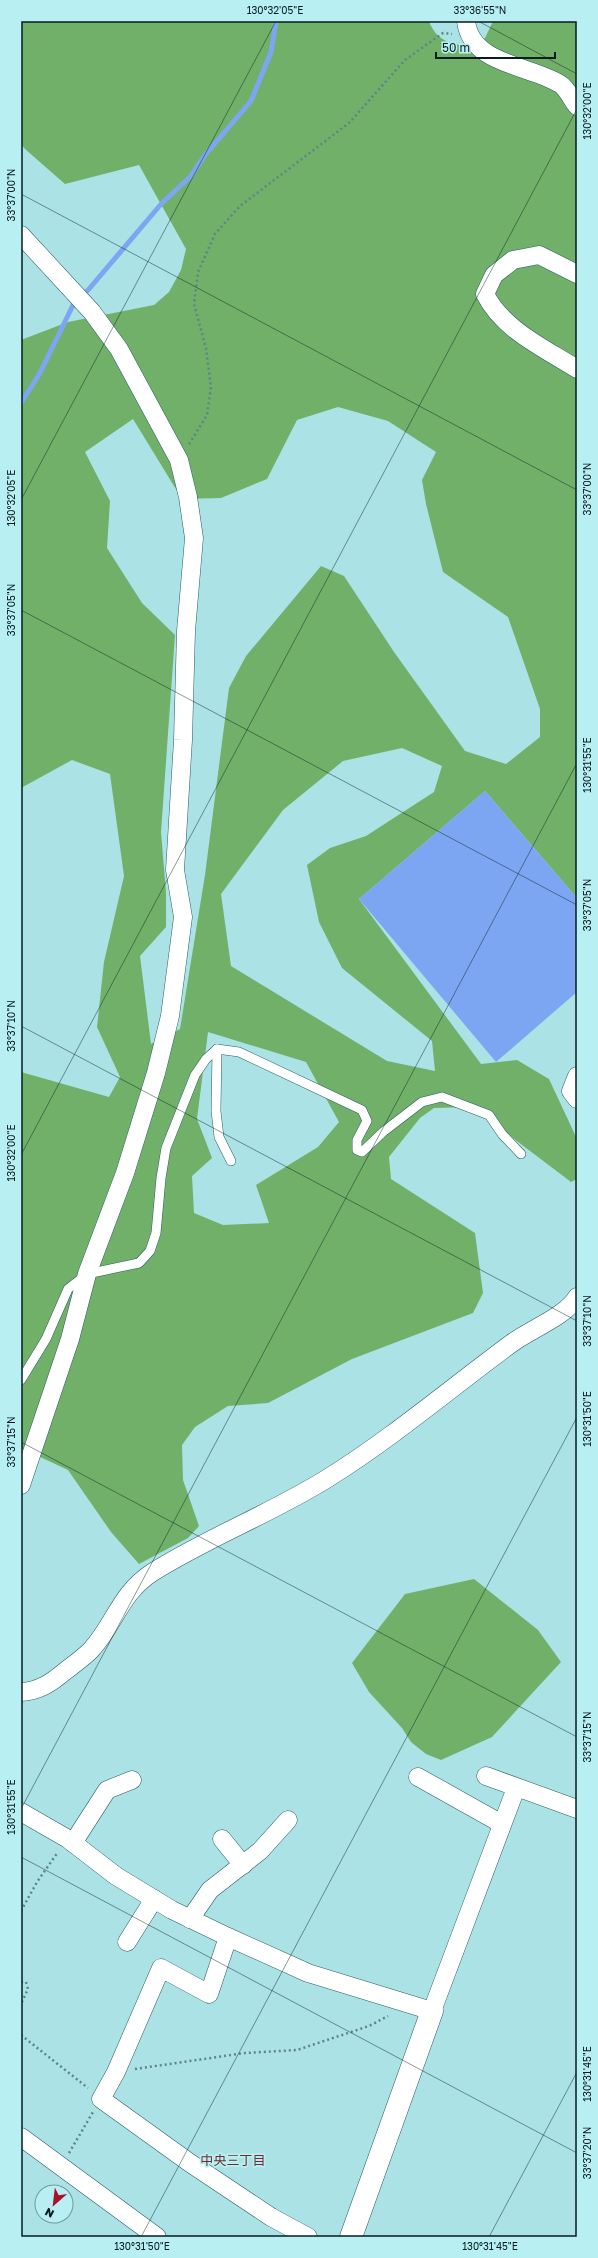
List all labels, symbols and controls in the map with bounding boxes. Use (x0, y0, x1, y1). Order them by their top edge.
text: 130°32'05"E (247, 4, 303, 16)
text: 33°36'55"N (454, 4, 506, 16)
scale bar (436, 34, 555, 60)
text: 50 m (442, 40, 470, 55)
text: 130°32'00"E (581, 82, 593, 140)
text: 33°37'00"N (5, 169, 17, 221)
text: 33°37'00"N (581, 463, 593, 515)
text: 130°32'05"E (5, 470, 17, 526)
text: 33°37'05"N (5, 584, 17, 636)
text: 130°31'55"E (581, 737, 593, 793)
text: 33°37'05"N (581, 879, 593, 931)
text: 33°37'10"N (5, 1000, 17, 1052)
text: 130°32'00"E (5, 1124, 17, 1182)
text: 33°37'10"N (581, 1295, 593, 1347)
text: 130°31'50"E (581, 1391, 593, 1447)
text: 33°37'15"N (5, 1416, 17, 1468)
text: 33°37'15"N (581, 1711, 593, 1763)
text: 130°31'55"E (5, 1779, 17, 1835)
text: 130°31'45"E (581, 2046, 593, 2102)
text: 33°37'20"N (581, 2127, 593, 2179)
district label: 中央三丁目 (200, 2152, 266, 2168)
north arrow (34, 2184, 74, 2224)
text: N (42, 2206, 56, 2221)
text: 130°31'50"E (114, 2240, 170, 2252)
text: 130°31'45"E (462, 2240, 518, 2252)

